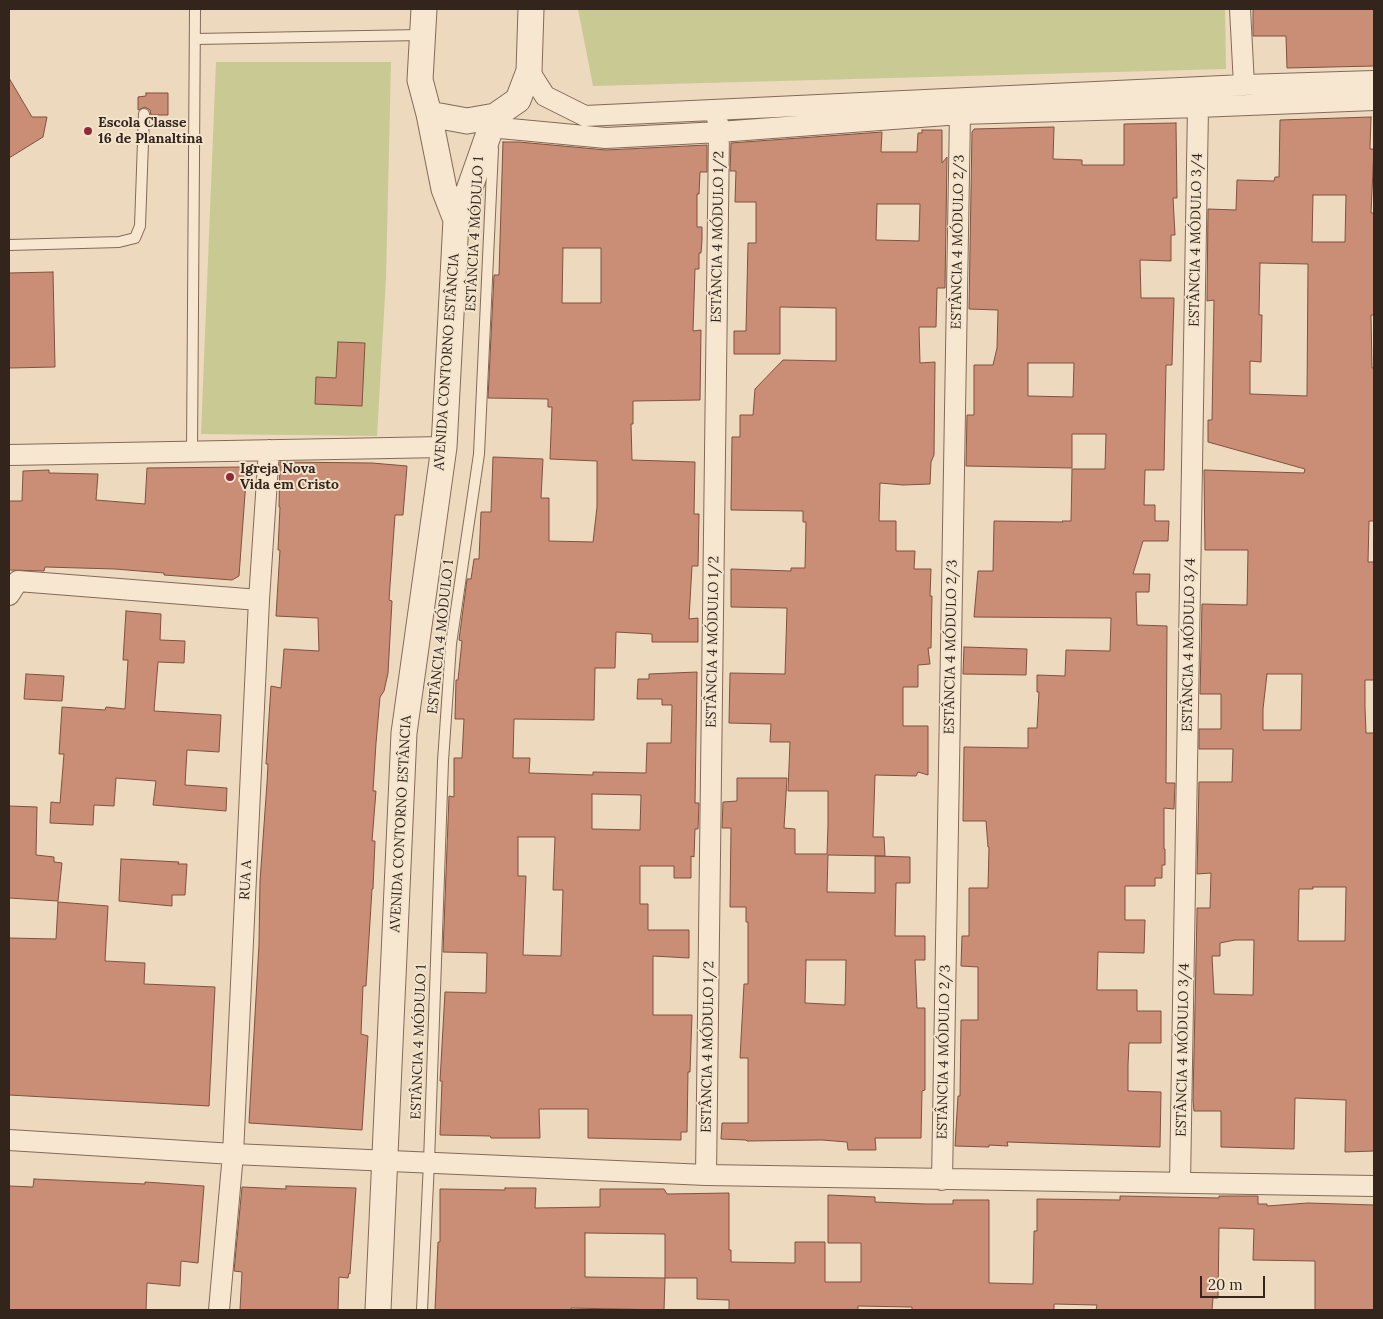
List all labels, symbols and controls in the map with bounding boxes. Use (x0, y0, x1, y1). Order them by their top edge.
place label: Escola Classe 16 de Planaltina (98, 115, 203, 148)
marker: Escola Classe 16 de Planaltina (82, 125, 94, 137)
street label: ESTÂNCIA 4 MÓDULO 1/2 (708, 151, 728, 323)
street label: ESTÂNCIA 4 MÓDULO 3/4 (1186, 153, 1206, 327)
street label: ESTÂNCIA 4 MÓDULO 2/3 (948, 154, 968, 330)
street label: ESTÂNCIA 4 MÓDULO 1 (463, 156, 487, 312)
street label: AVENIDA CONTORNO ESTÂNCIA (431, 253, 463, 471)
place label: Igreja Nova Vida em Cristo (240, 461, 339, 494)
marker: Igreja Nova Vida em Cristo (224, 471, 236, 483)
street label: ESTÂNCIA 4 MÓDULO 1/2 (703, 556, 723, 728)
street label: ESTÂNCIA 4 MÓDULO 3/4 (1179, 558, 1199, 732)
street label: ESTÂNCIA 4 MÓDULO 1 (425, 559, 457, 715)
street label: ESTÂNCIA 4 MÓDULO 2/3 (941, 559, 961, 735)
street label: AVENIDA CONTORNO ESTÂNCIA (387, 715, 415, 933)
street label: RUA A (237, 860, 255, 900)
street label: ESTÂNCIA 4 MÓDULO 1/2 (698, 961, 718, 1133)
street label: ESTÂNCIA 4 MÓDULO 3/4 (1173, 963, 1193, 1137)
street label: ESTÂNCIA 4 MÓDULO 1 (408, 964, 430, 1120)
street label: ESTÂNCIA 4 MÓDULO 2/3 (934, 964, 954, 1140)
scale bar (1203, 1266, 1268, 1298)
text: 20 m (1208, 1275, 1243, 1294)

